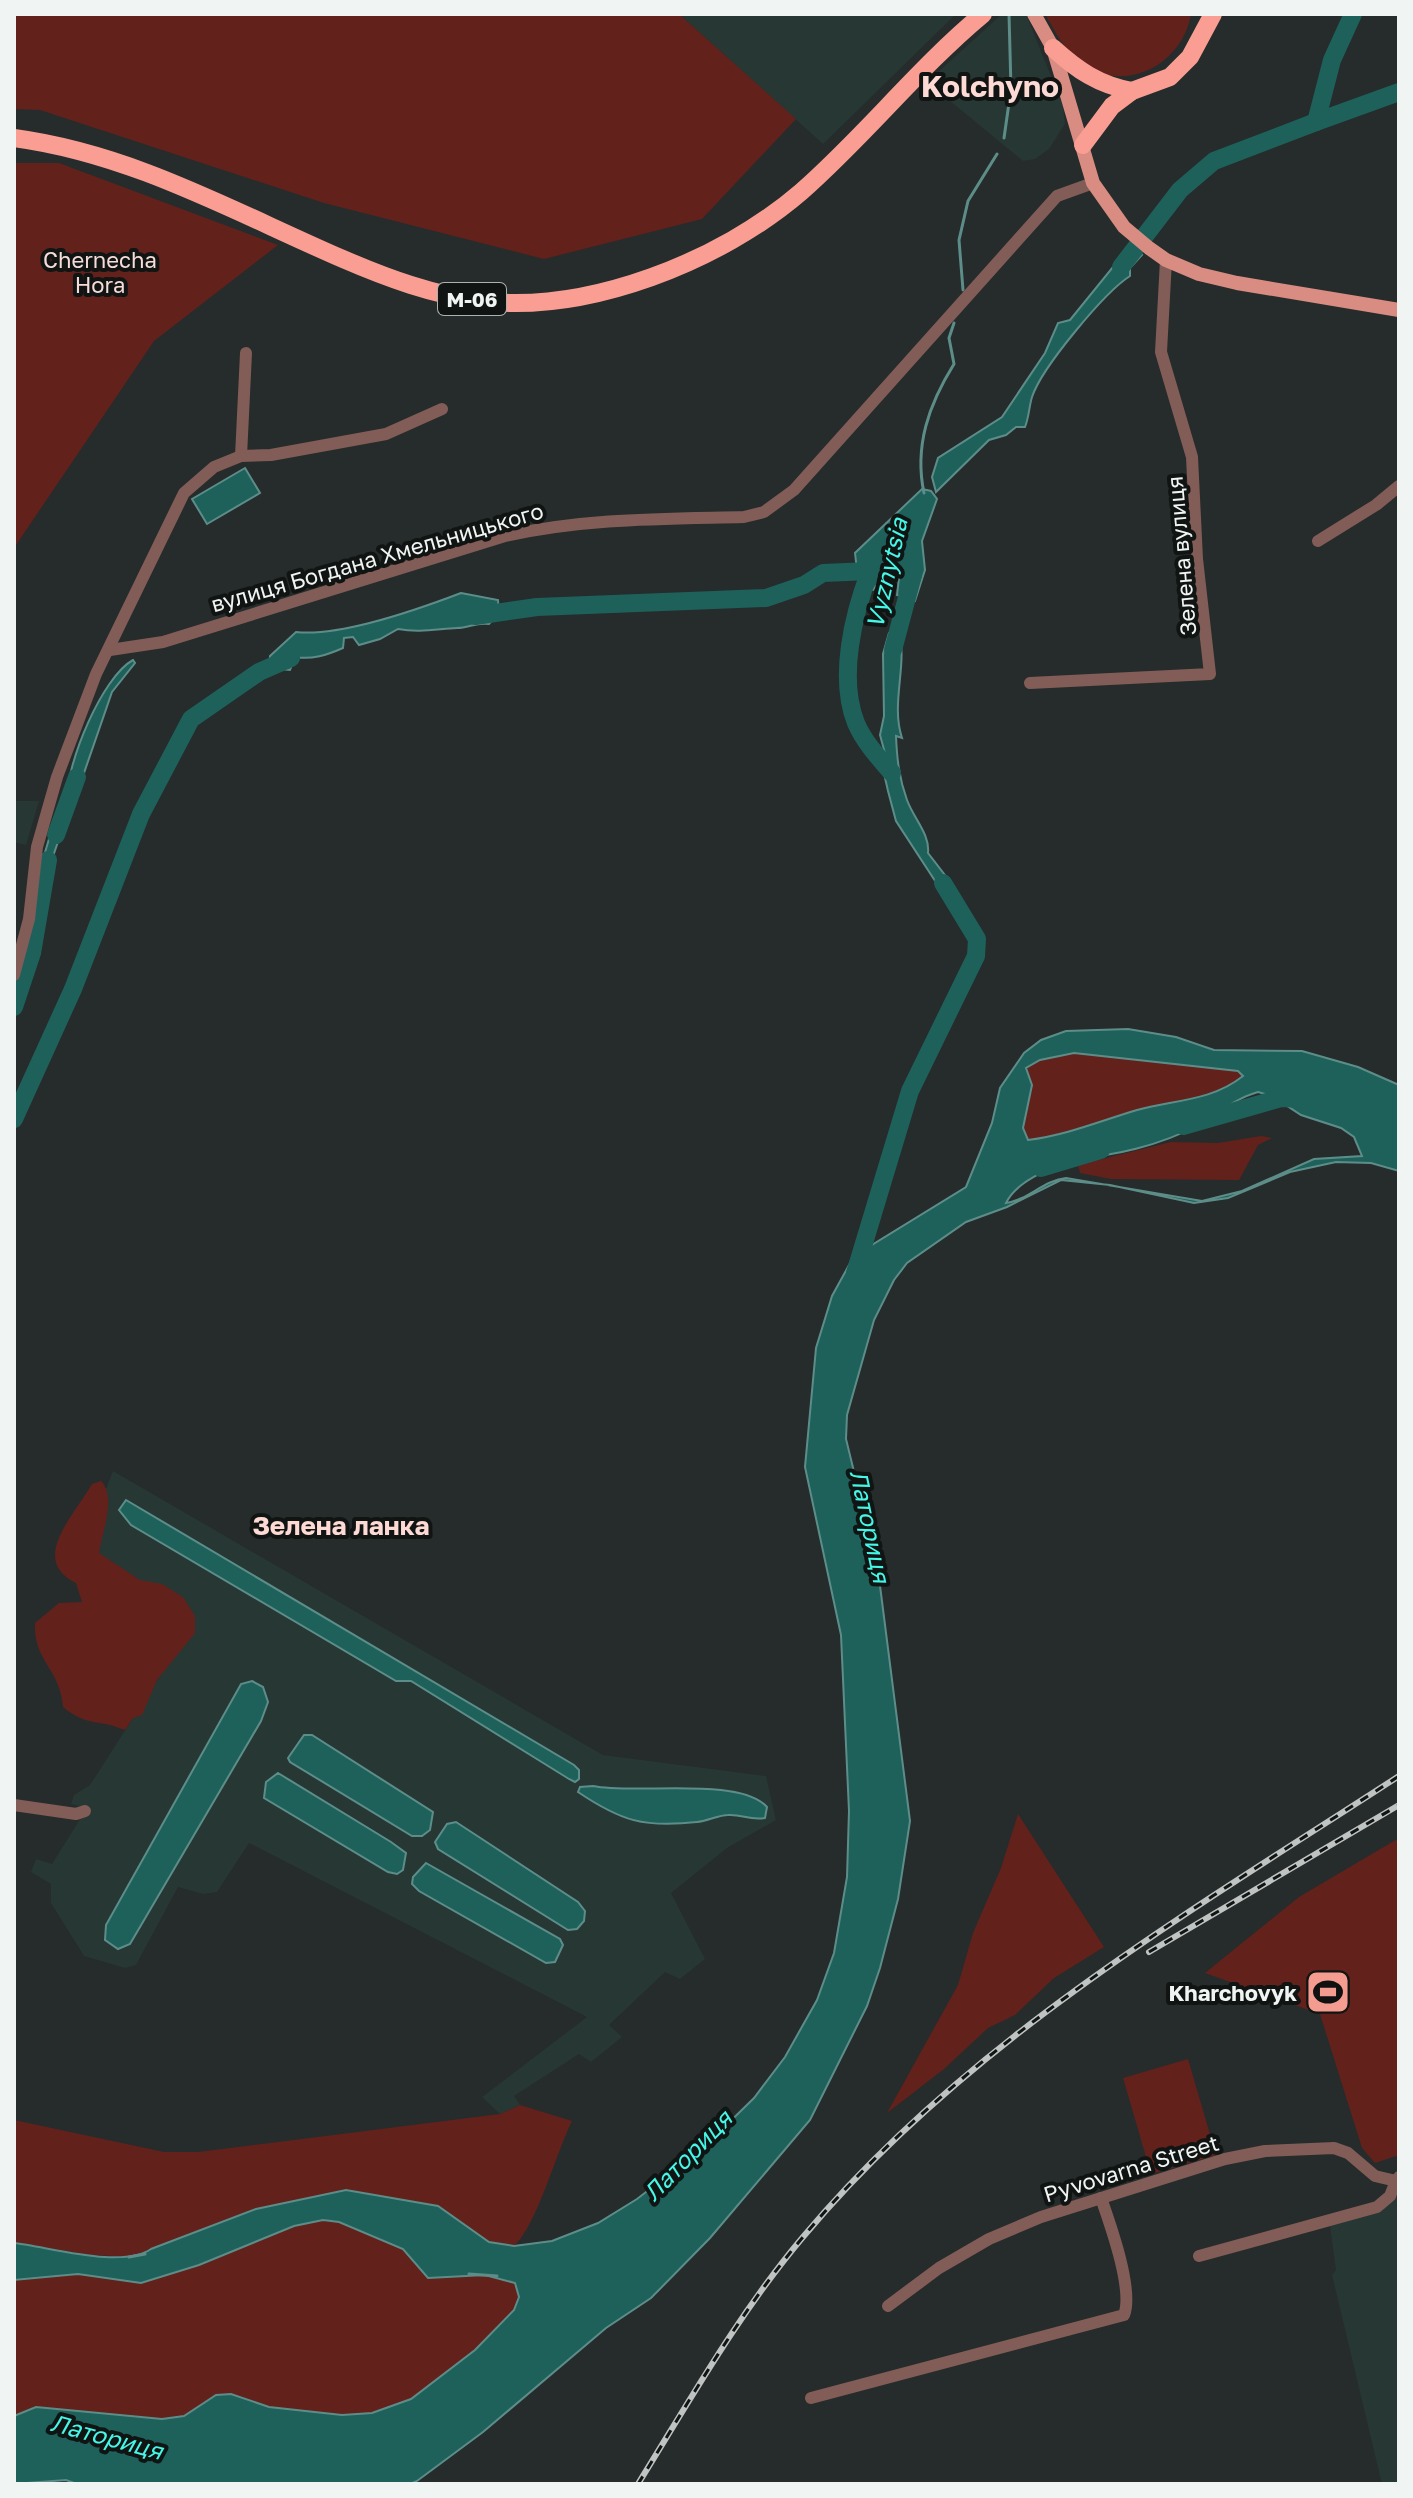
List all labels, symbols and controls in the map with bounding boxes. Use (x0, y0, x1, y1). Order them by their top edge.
district label: Kolchyno (921, 68, 1059, 104)
park label: Chernecha Hora (43, 246, 157, 298)
road number: М-06 (438, 283, 506, 315)
street label: Зелена вулиця (1161, 475, 1201, 637)
street label: вулиця Богдана Хмельницького (208, 497, 546, 617)
water label: Vyznytsia (859, 514, 914, 631)
water label: Латориця (845, 1467, 897, 1586)
district label: Зелена ланка (252, 1510, 430, 1541)
sports icon: Kharchovyk (1304, 1968, 1352, 2016)
place label: Kharchovyk (1168, 1979, 1297, 2006)
water label: Латориця (637, 2103, 738, 2206)
street label: Pyvovarna Street (1040, 2129, 1222, 2207)
water label: Латориця (48, 2407, 167, 2465)

